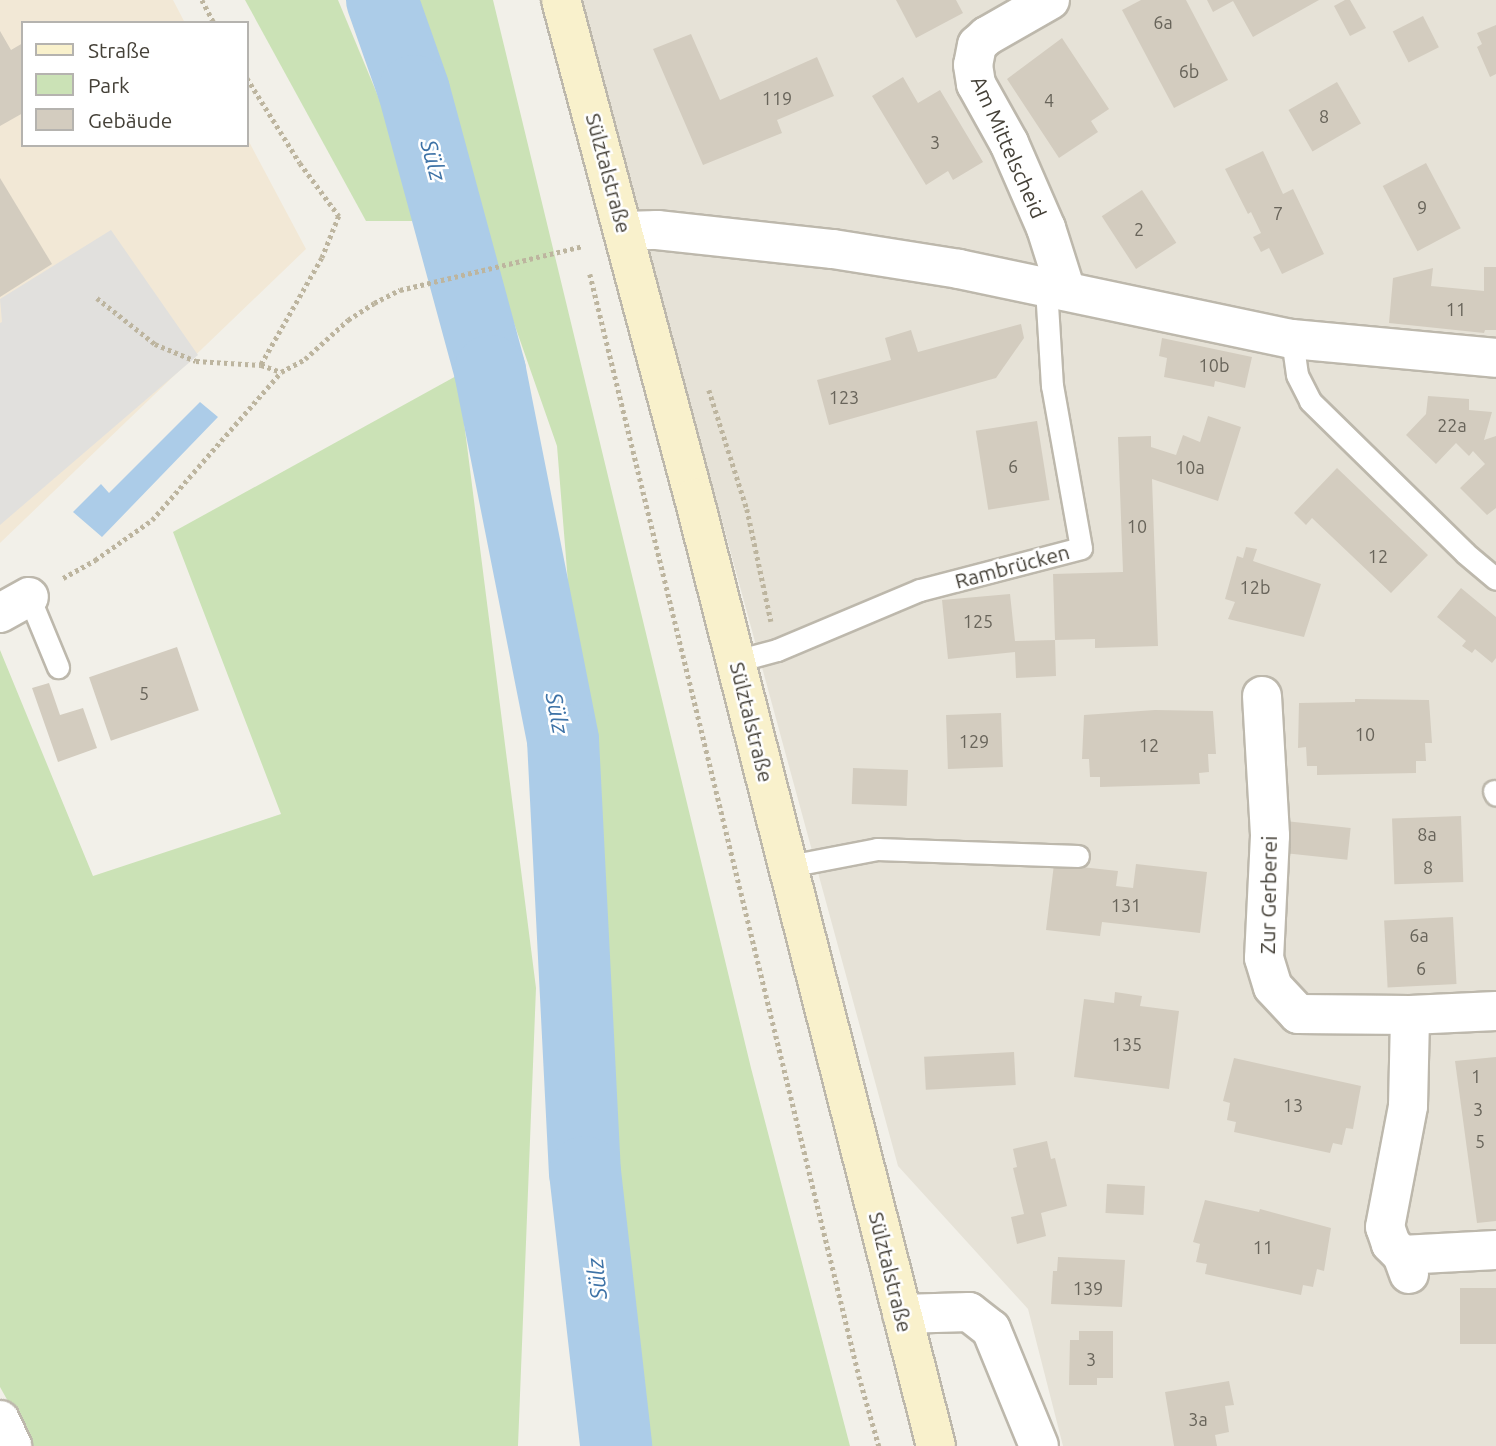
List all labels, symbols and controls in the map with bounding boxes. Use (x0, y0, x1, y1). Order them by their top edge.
house number: 6a (1153, 11, 1173, 33)
legend (21, 21, 248, 147)
text: Straße (88, 38, 150, 62)
house number: 6b (1179, 60, 1199, 82)
street label: Am Mittelscheid (966, 72, 1052, 222)
text: Park (88, 73, 130, 97)
house number: 119 (762, 87, 792, 109)
house number: 4 (1044, 89, 1054, 111)
house number: 8 (1319, 105, 1329, 127)
text: Gebäude (88, 108, 172, 132)
street label: Sülztalstraße (581, 110, 637, 236)
house number: 3 (930, 131, 940, 153)
water label: Sülz (414, 137, 452, 183)
house number: 9 (1417, 196, 1427, 218)
house number: 7 (1273, 202, 1283, 224)
house number: 2 (1134, 218, 1144, 240)
house number: 11 (1446, 298, 1466, 320)
house number: 10b (1199, 354, 1229, 376)
house number: 123 (829, 386, 859, 408)
house number: 22a (1437, 414, 1467, 436)
house number: 6 (1008, 455, 1018, 477)
house number: 10a (1175, 456, 1205, 478)
house number: 10 (1127, 515, 1147, 537)
street label: Rambrücken (952, 539, 1072, 593)
house number: 12 (1368, 545, 1388, 567)
house number: 12b (1240, 576, 1270, 598)
house number: 125 (963, 610, 993, 632)
street label: Sülztalstraße (725, 659, 779, 785)
house number: 5 (139, 682, 149, 704)
water label: Sülz (540, 690, 574, 736)
house number: 10 (1355, 723, 1375, 745)
house number: 129 (959, 730, 989, 752)
house number: 12 (1139, 734, 1159, 756)
house number: 8a (1417, 823, 1437, 845)
street label: Zur Gerberei (1254, 836, 1282, 954)
house number: 8 (1423, 856, 1433, 878)
house number: 131 (1111, 894, 1141, 916)
house number: 6a (1409, 924, 1429, 946)
house number: 6 (1416, 957, 1426, 979)
house number: 135 (1112, 1033, 1142, 1055)
house number: 1 (1471, 1065, 1481, 1087)
house number: 13 (1283, 1094, 1303, 1116)
house number: 3 (1473, 1098, 1483, 1120)
house number: 5 (1475, 1130, 1485, 1152)
street label: Sülztalstraße (864, 1209, 918, 1335)
house number: 11 (1253, 1236, 1273, 1258)
water label: Sülz (581, 1257, 613, 1301)
house number: 139 (1073, 1277, 1103, 1299)
house number: 3 (1086, 1348, 1096, 1370)
house number: 3a (1188, 1408, 1208, 1430)

